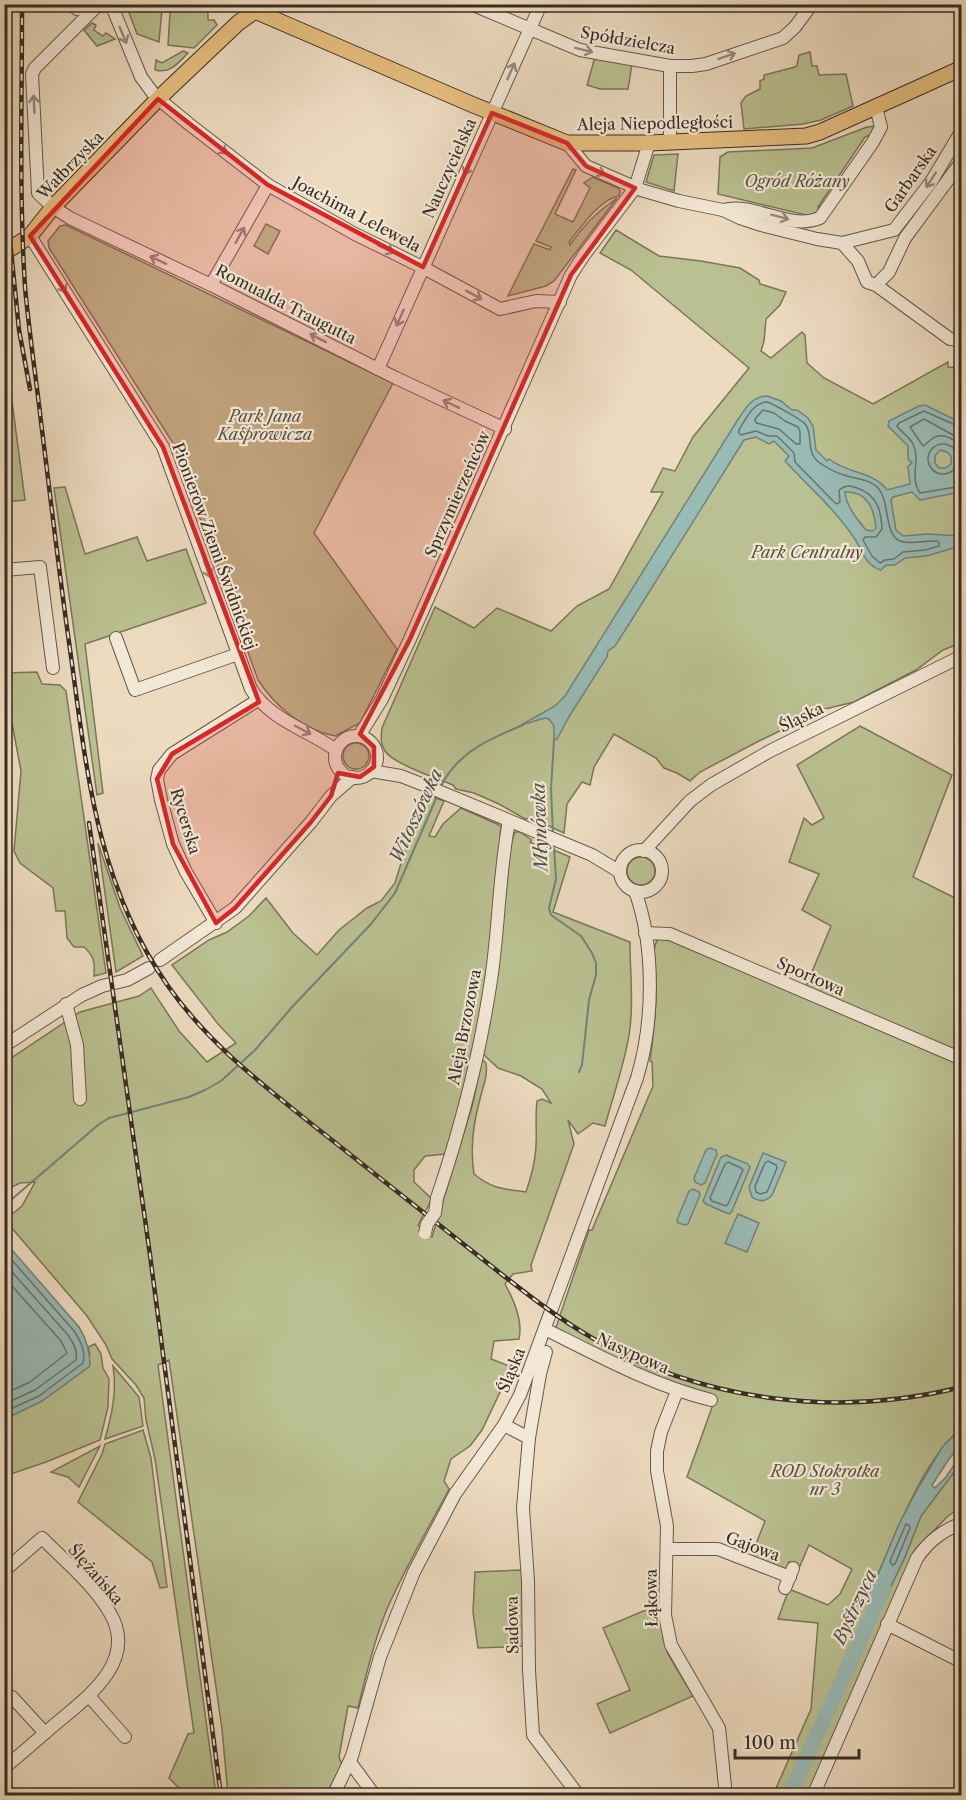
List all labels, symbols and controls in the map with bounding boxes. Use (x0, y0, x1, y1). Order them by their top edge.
street label: Spółdzielcza (579, 22, 677, 58)
one-way arrow (118, 26, 129, 44)
one-way arrow (574, 44, 593, 56)
one-way arrow (717, 50, 736, 61)
one-way arrow (505, 63, 517, 81)
one-way arrow (28, 95, 39, 115)
street label: Aleja Niepodległości (576, 112, 733, 134)
street label: Nauczycielska (418, 114, 480, 221)
street label: Wałbrzyska (32, 126, 108, 204)
street label: Garbarska (880, 141, 941, 216)
one-way arrow (211, 142, 227, 154)
one-way arrow (462, 157, 473, 175)
one-way arrow (587, 166, 605, 177)
street label: Joachima Lelewela (287, 170, 425, 256)
park label: Ogród Różany (745, 171, 849, 191)
one-way arrow (925, 172, 937, 188)
one-way arrow (770, 212, 789, 223)
one-way arrow (234, 227, 246, 244)
one-way arrow (377, 243, 395, 255)
one-way arrow (150, 253, 168, 265)
street label: Romualda Traugutta (212, 260, 360, 348)
one-way arrow (56, 276, 68, 293)
one-way arrow (464, 290, 482, 301)
one-way arrow (394, 308, 405, 326)
one-way arrow (309, 332, 327, 344)
one-way arrow (443, 398, 461, 410)
park label: Park Jana Kasprowicza (216, 406, 313, 444)
street label: Sprzymierzeńców (420, 427, 494, 561)
street label: Pionierów Ziemi Świdnickiej (168, 440, 262, 652)
park label: Park Centralny (749, 542, 863, 562)
one-way arrow (202, 560, 213, 578)
street label: Śląska (775, 697, 827, 736)
one-way arrow (294, 724, 311, 736)
water label: Witoszówka (385, 765, 448, 867)
water label: Młynówka (527, 782, 553, 874)
street label: Rycerska (166, 786, 206, 857)
street label: Sportowa (774, 952, 849, 1000)
street label: Aleja Brzozowa (443, 967, 485, 1087)
street label: Nasypowa (594, 1328, 673, 1378)
street label: Śląska (493, 1344, 529, 1396)
park label: ROD Stokrotka nr 3 (768, 1461, 880, 1499)
street label: Gajowa (723, 1527, 783, 1565)
street label: Ślężańska (64, 1539, 128, 1609)
water label: Bystrzyca (827, 1566, 882, 1650)
street label: Łąkowa (640, 1568, 662, 1627)
street label: Sadowa (501, 1595, 523, 1654)
scale bar (735, 1722, 860, 1760)
text: 100 m (744, 1732, 796, 1754)

